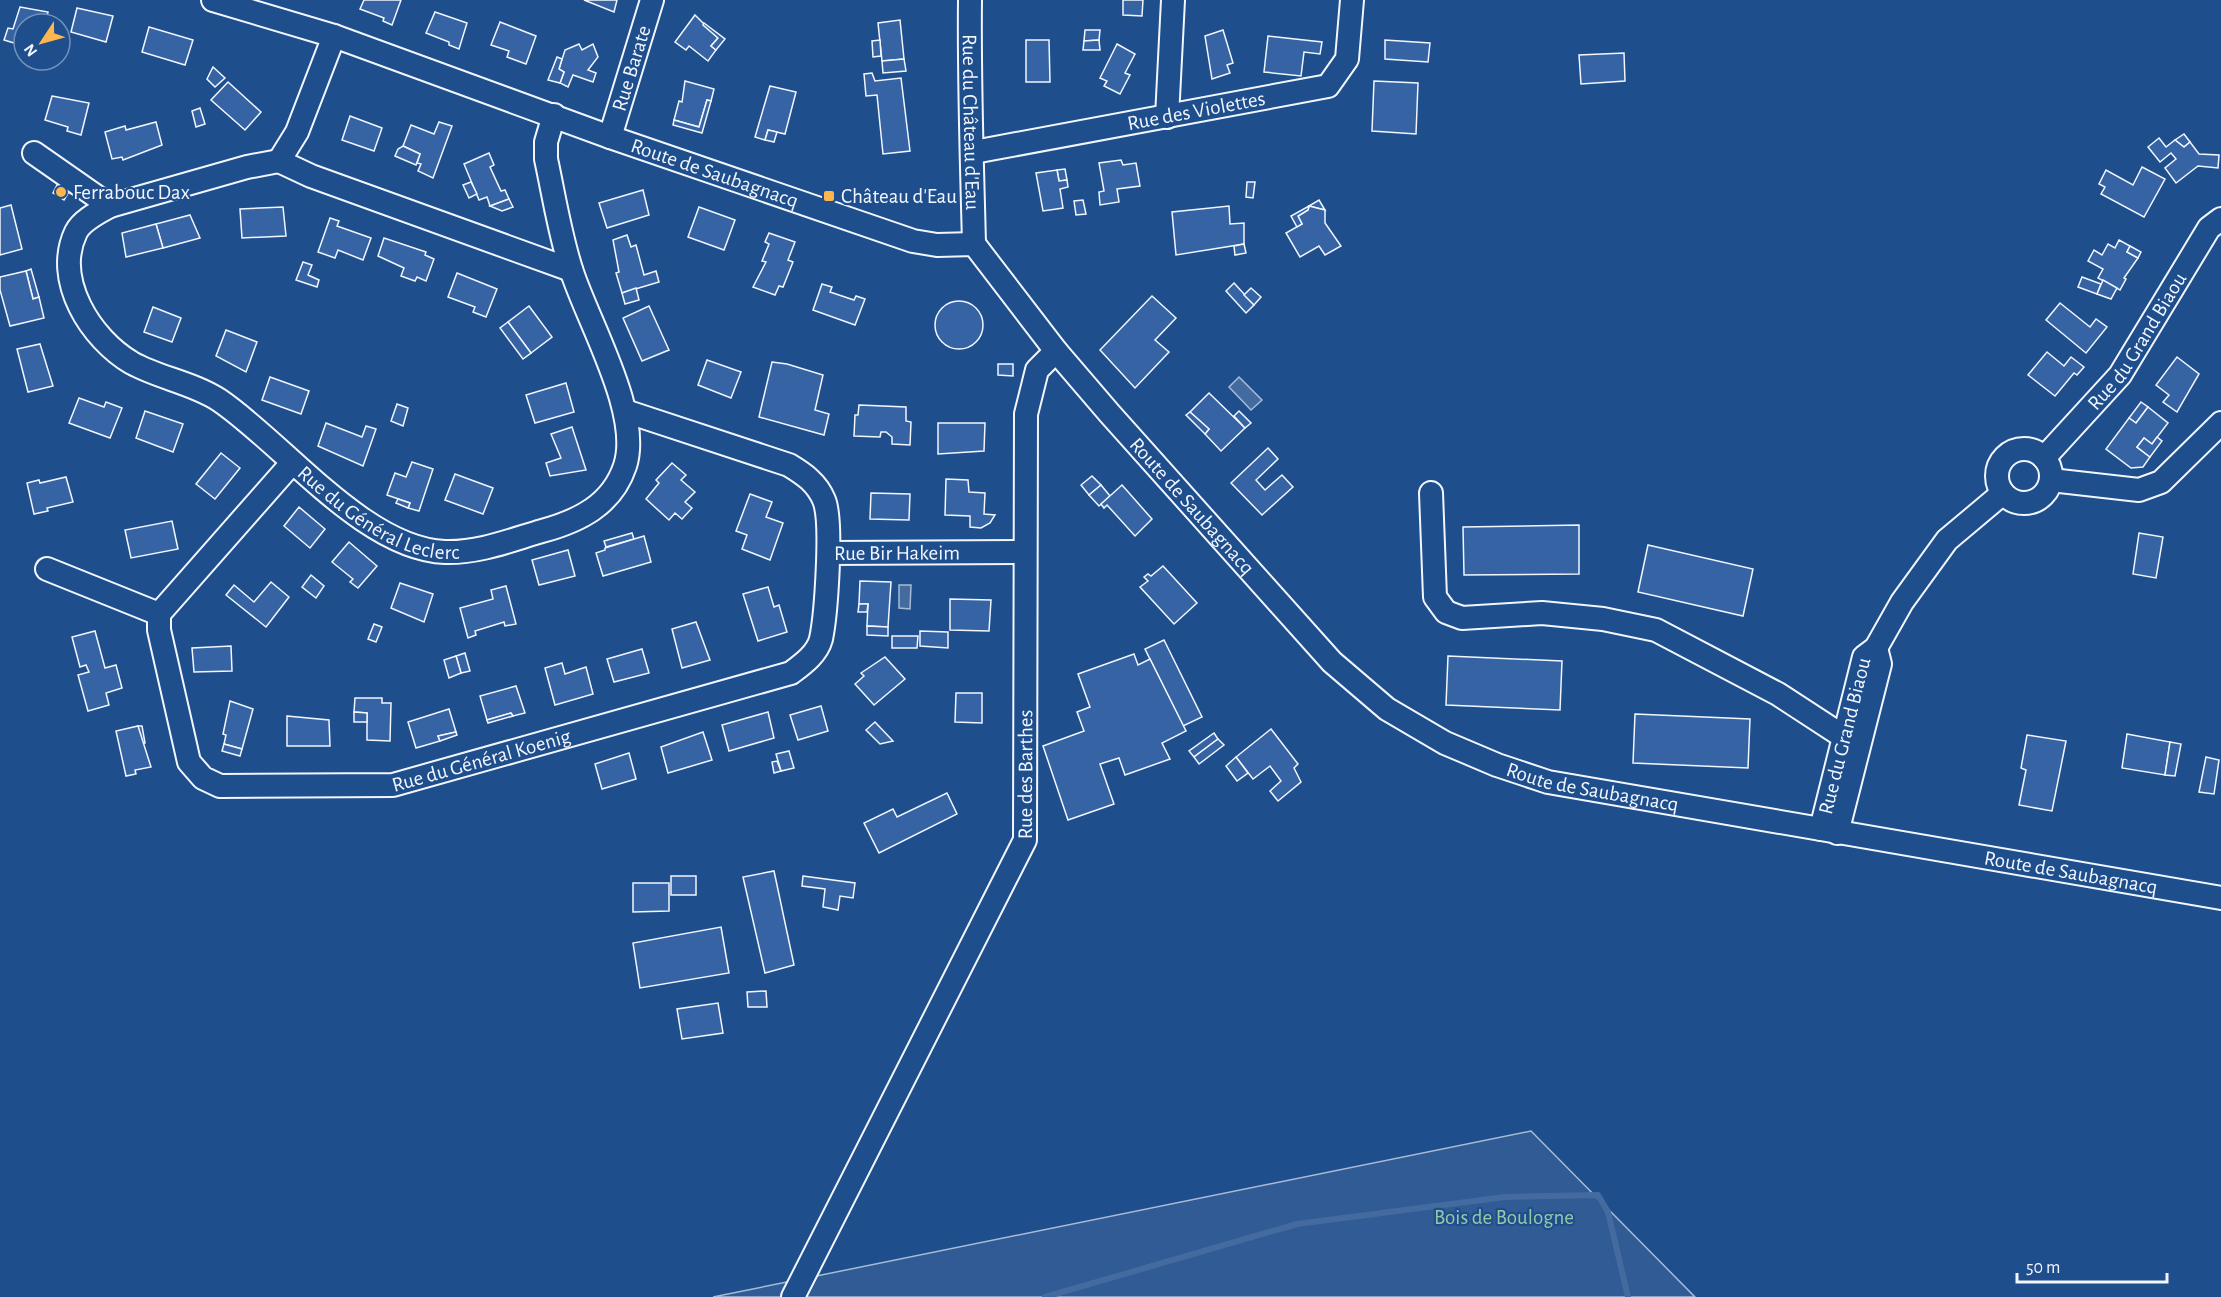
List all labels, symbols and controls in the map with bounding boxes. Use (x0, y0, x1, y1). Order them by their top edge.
north arrow (12, 12, 72, 72)
street label: Rue Barate (608, 23, 654, 113)
street label: Rue du Château d'Eau (959, 34, 984, 211)
text: N (21, 41, 40, 59)
street label: Rue des Violettes (1126, 87, 1267, 134)
street label: Route de Saubagnacq (628, 135, 801, 211)
place label: Ferrabouc Dax (73, 182, 190, 203)
marker: Ferrabouc Dax (54, 185, 68, 199)
place label: Château d'Eau (841, 186, 957, 207)
marker: Château d'Eau (822, 189, 836, 203)
street label: Rue du Grand Biaou (2083, 269, 2190, 414)
street label: Route de Saubagnacq (1126, 434, 1259, 578)
street label: Rue du Général Leclerc (294, 462, 460, 563)
street label: Rue Bir Hakeim (834, 542, 960, 563)
street label: Rue du Grand Biaou (1815, 655, 1874, 816)
street label: Rue des Barthes (1015, 710, 1036, 839)
street label: Rue du Général Koenig (389, 725, 574, 795)
street label: Route de Saubagnacq (1504, 758, 1680, 815)
street label: Route de Saubagnacq (1983, 847, 2159, 897)
park label: Bois de Boulogne (1434, 1207, 1574, 1228)
scale bar (2017, 1246, 2167, 1284)
text: 50 m (2026, 1259, 2060, 1277)

